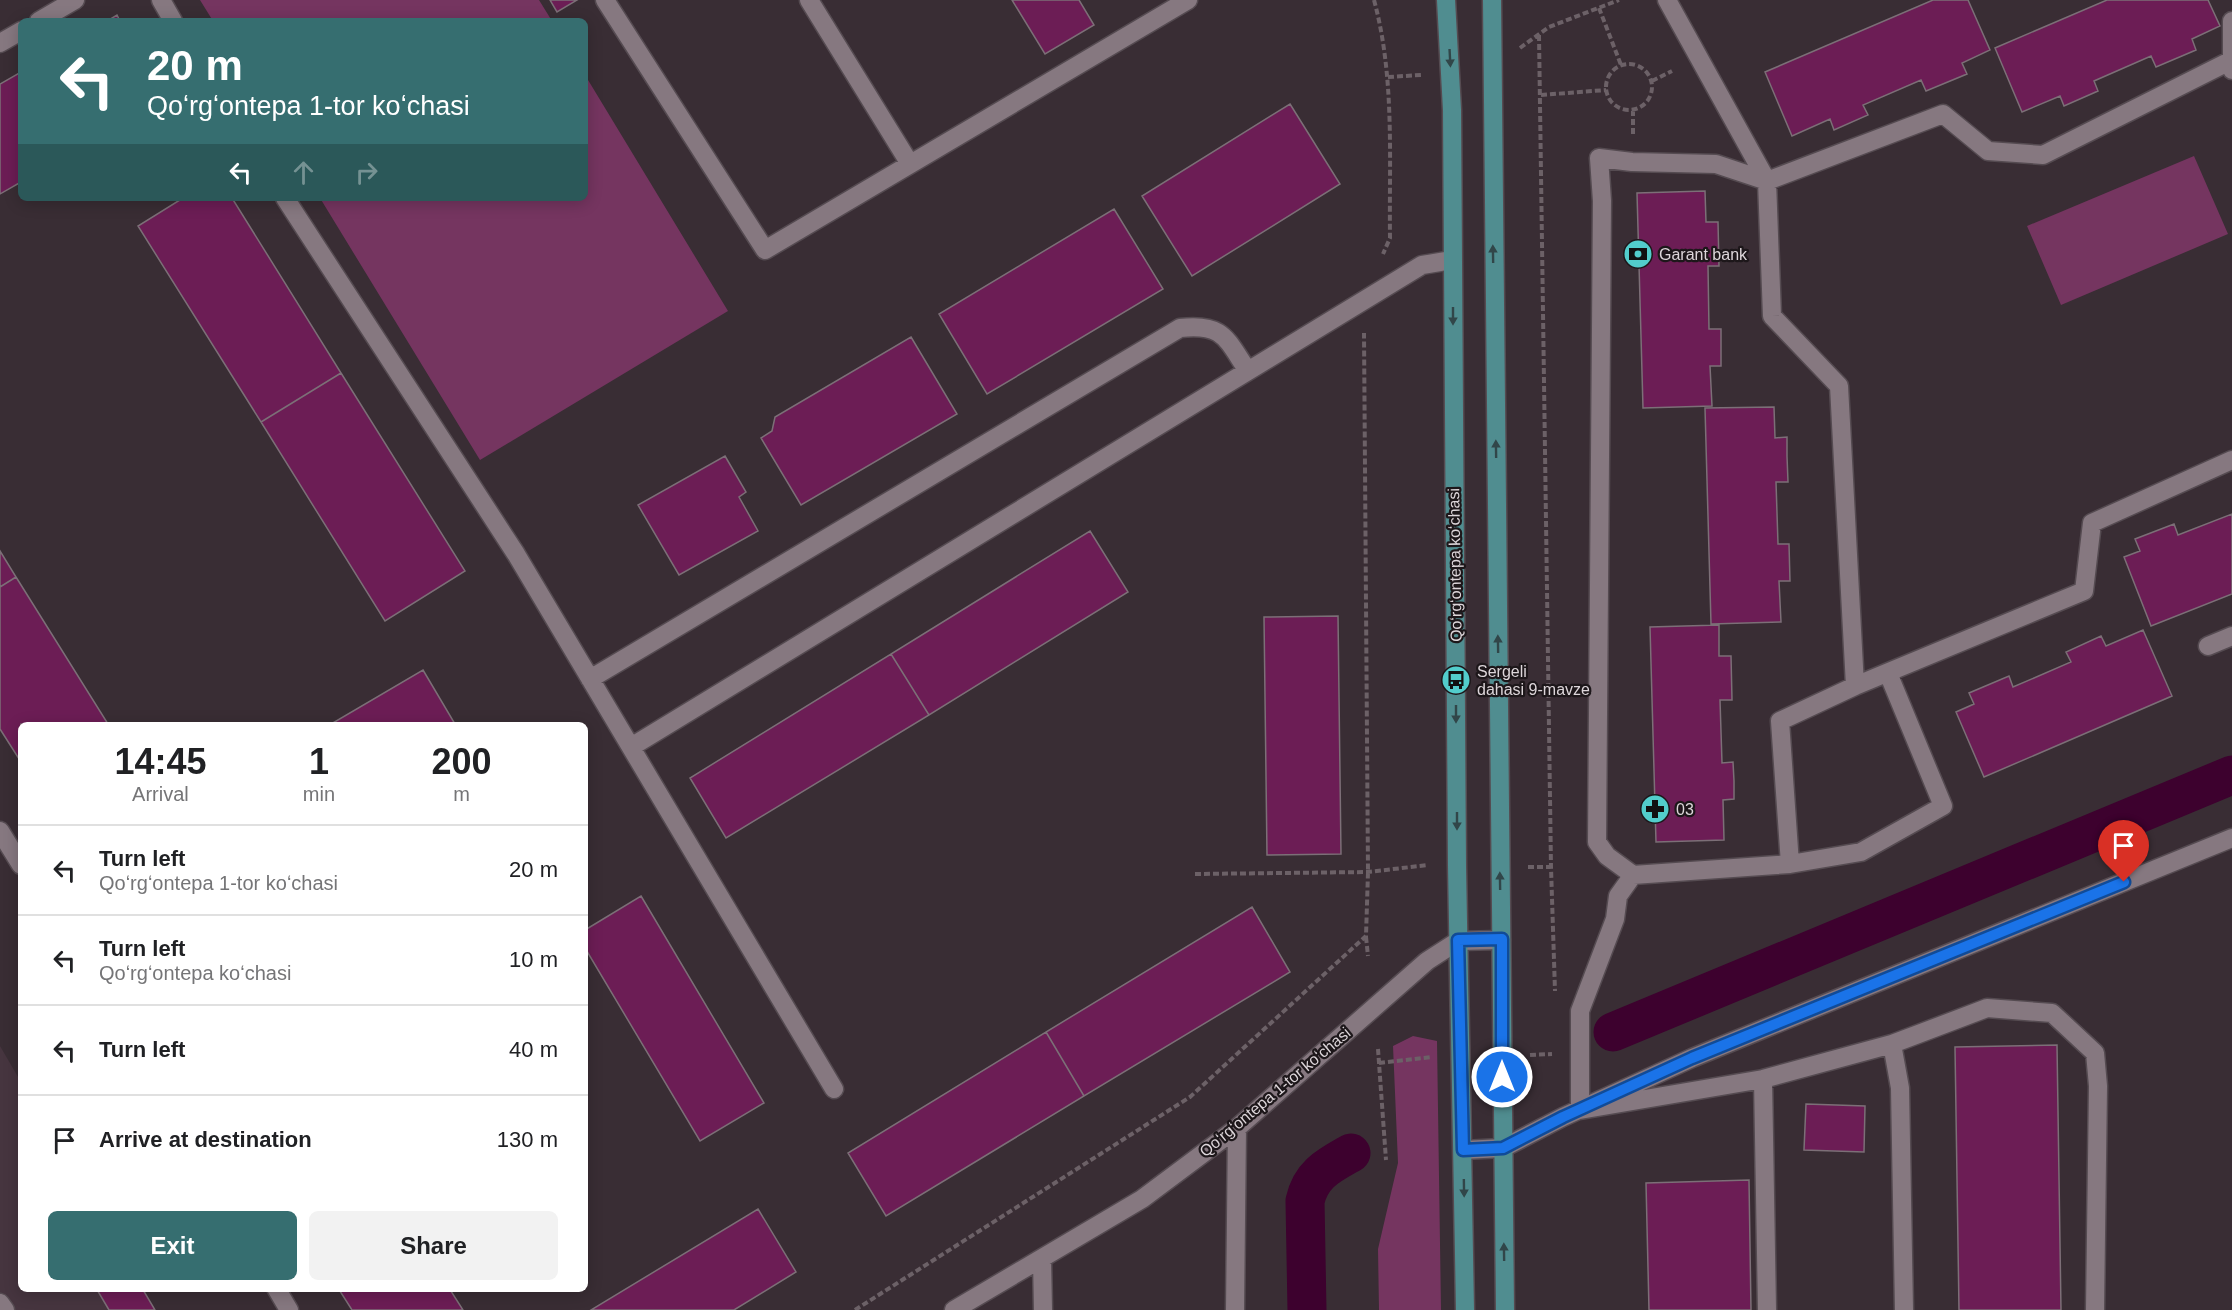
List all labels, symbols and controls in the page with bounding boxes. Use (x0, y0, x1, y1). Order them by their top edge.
icon: left (48, 42, 126, 120)
text: 20 m (147, 42, 243, 89)
one-way arrow (1445, 49, 1454, 68)
text: Qoʻrgʻontepa 1-tor koʻchasi (147, 91, 470, 121)
icon: left (224, 156, 257, 189)
icon: ahead (287, 156, 320, 189)
icon: right (350, 156, 383, 189)
bank icon: Garant bank (1622, 238, 1654, 270)
one-way arrow (1489, 245, 1498, 264)
place label: Garant bank (1659, 246, 1748, 263)
one-way arrow (1448, 307, 1457, 326)
one-way arrow (1491, 440, 1501, 459)
street label: Qoʻrgʻontepa koʻchasi (1445, 488, 1465, 642)
one-way arrow (1493, 635, 1503, 654)
place label: Sergeli dahasi 9-mavze (1477, 663, 1590, 698)
bus stop icon: Sergeli dahasi 9-mavze (1440, 664, 1472, 696)
one-way arrow (1451, 704, 1461, 723)
text: 14:45 (114, 741, 206, 782)
text: 1 (309, 741, 329, 782)
text: 200 (431, 741, 492, 782)
text: Arrival (132, 783, 189, 805)
text: min (303, 783, 335, 805)
text: m (453, 783, 470, 805)
pharmacy icon: 03 (1639, 793, 1671, 825)
place label: 03 (1676, 801, 1694, 818)
one-way arrow (1452, 811, 1462, 830)
pin (2098, 820, 2149, 882)
icon: arrive (2107, 829, 2140, 862)
text: Turn left (99, 846, 185, 871)
icon: left (48, 854, 81, 887)
text: 20 m (509, 857, 558, 882)
text: Qoʻrgʻontepa 1-tor koʻchasi (99, 872, 338, 894)
one-way arrow (1496, 872, 1505, 891)
text: Turn left (99, 936, 185, 961)
icon: left (48, 944, 81, 977)
text: 10 m (509, 947, 558, 972)
text: Qoʻrgʻontepa koʻchasi (99, 962, 291, 984)
street label: Qoʻrgʻontepa 1-tor koʻchasi (1196, 1024, 1354, 1160)
icon: left (48, 1034, 81, 1067)
text: Turn left (99, 1037, 185, 1062)
text: 40 m (509, 1037, 558, 1062)
position arrow (1470, 1045, 1534, 1109)
icon: arrive (48, 1124, 81, 1157)
text: Arrive at destination (99, 1127, 312, 1152)
text: 130 m (497, 1127, 558, 1152)
one-way arrow (1459, 1178, 1468, 1197)
button: Exit (48, 1211, 297, 1280)
button: Share (309, 1211, 558, 1280)
one-way arrow (1499, 1242, 1509, 1261)

